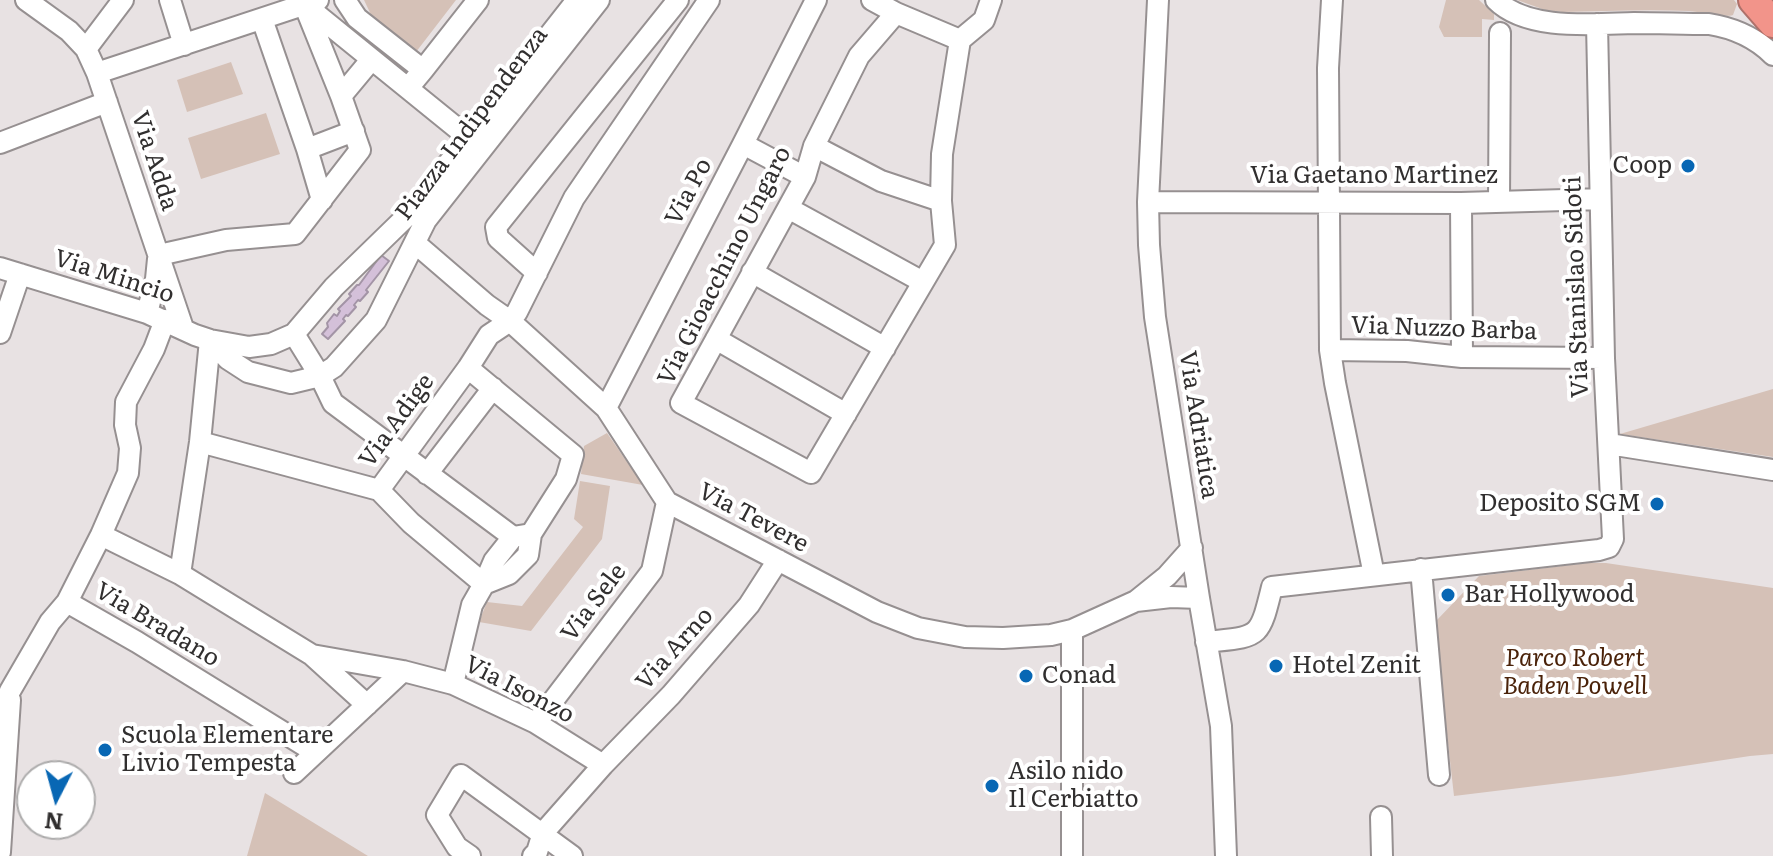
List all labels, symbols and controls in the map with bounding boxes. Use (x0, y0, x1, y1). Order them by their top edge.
street label: Piazza Indipendenza (390, 22, 554, 226)
street label: Via Adda (124, 108, 184, 214)
street label: Via Gioacchino Ungaro (652, 142, 798, 390)
place label: Coop (1613, 152, 1672, 180)
street label: Via Po (659, 154, 719, 230)
marker: Coop (1679, 157, 1697, 175)
street label: Via Gaetano Martinez (1250, 162, 1498, 190)
street label: Via Stanislao Sidoti (1559, 176, 1595, 398)
street label: Via Mincio (50, 244, 178, 310)
street label: Via Nuzzo Barba (1350, 311, 1538, 347)
street label: Via Adriatica (1172, 349, 1224, 501)
street label: Via Adige (353, 369, 441, 473)
street label: Via Tevere (693, 477, 813, 559)
place label: Deposito SGM (1479, 490, 1641, 518)
marker: Deposito SGM (1648, 495, 1666, 513)
street label: Via Sele (555, 558, 633, 648)
street label: Via Bradano (89, 577, 225, 673)
place label: Bar Hollywood (1464, 581, 1634, 609)
marker: Bar Hollywood (1439, 586, 1457, 604)
street label: Via Arno (630, 602, 720, 696)
park label: Parco Robert Baden Powell (1502, 645, 1648, 701)
street label: Via Isonzo (459, 650, 579, 730)
place label: Hotel Zenit (1292, 652, 1421, 680)
marker: Hotel Zenit (1267, 657, 1285, 675)
place label: Conad (1042, 662, 1116, 690)
marker: Conad (1017, 667, 1035, 685)
place label: Scuola Elementare Livio Tempesta (121, 722, 333, 778)
marker: Scuola Elementare Livio Tempesta (96, 741, 114, 759)
place label: Asilo nido Il Cerbiatto (1008, 758, 1139, 814)
north arrow (16, 760, 96, 840)
marker: Asilo nido Il Cerbiatto (983, 777, 1001, 795)
text: N (43, 805, 65, 840)

